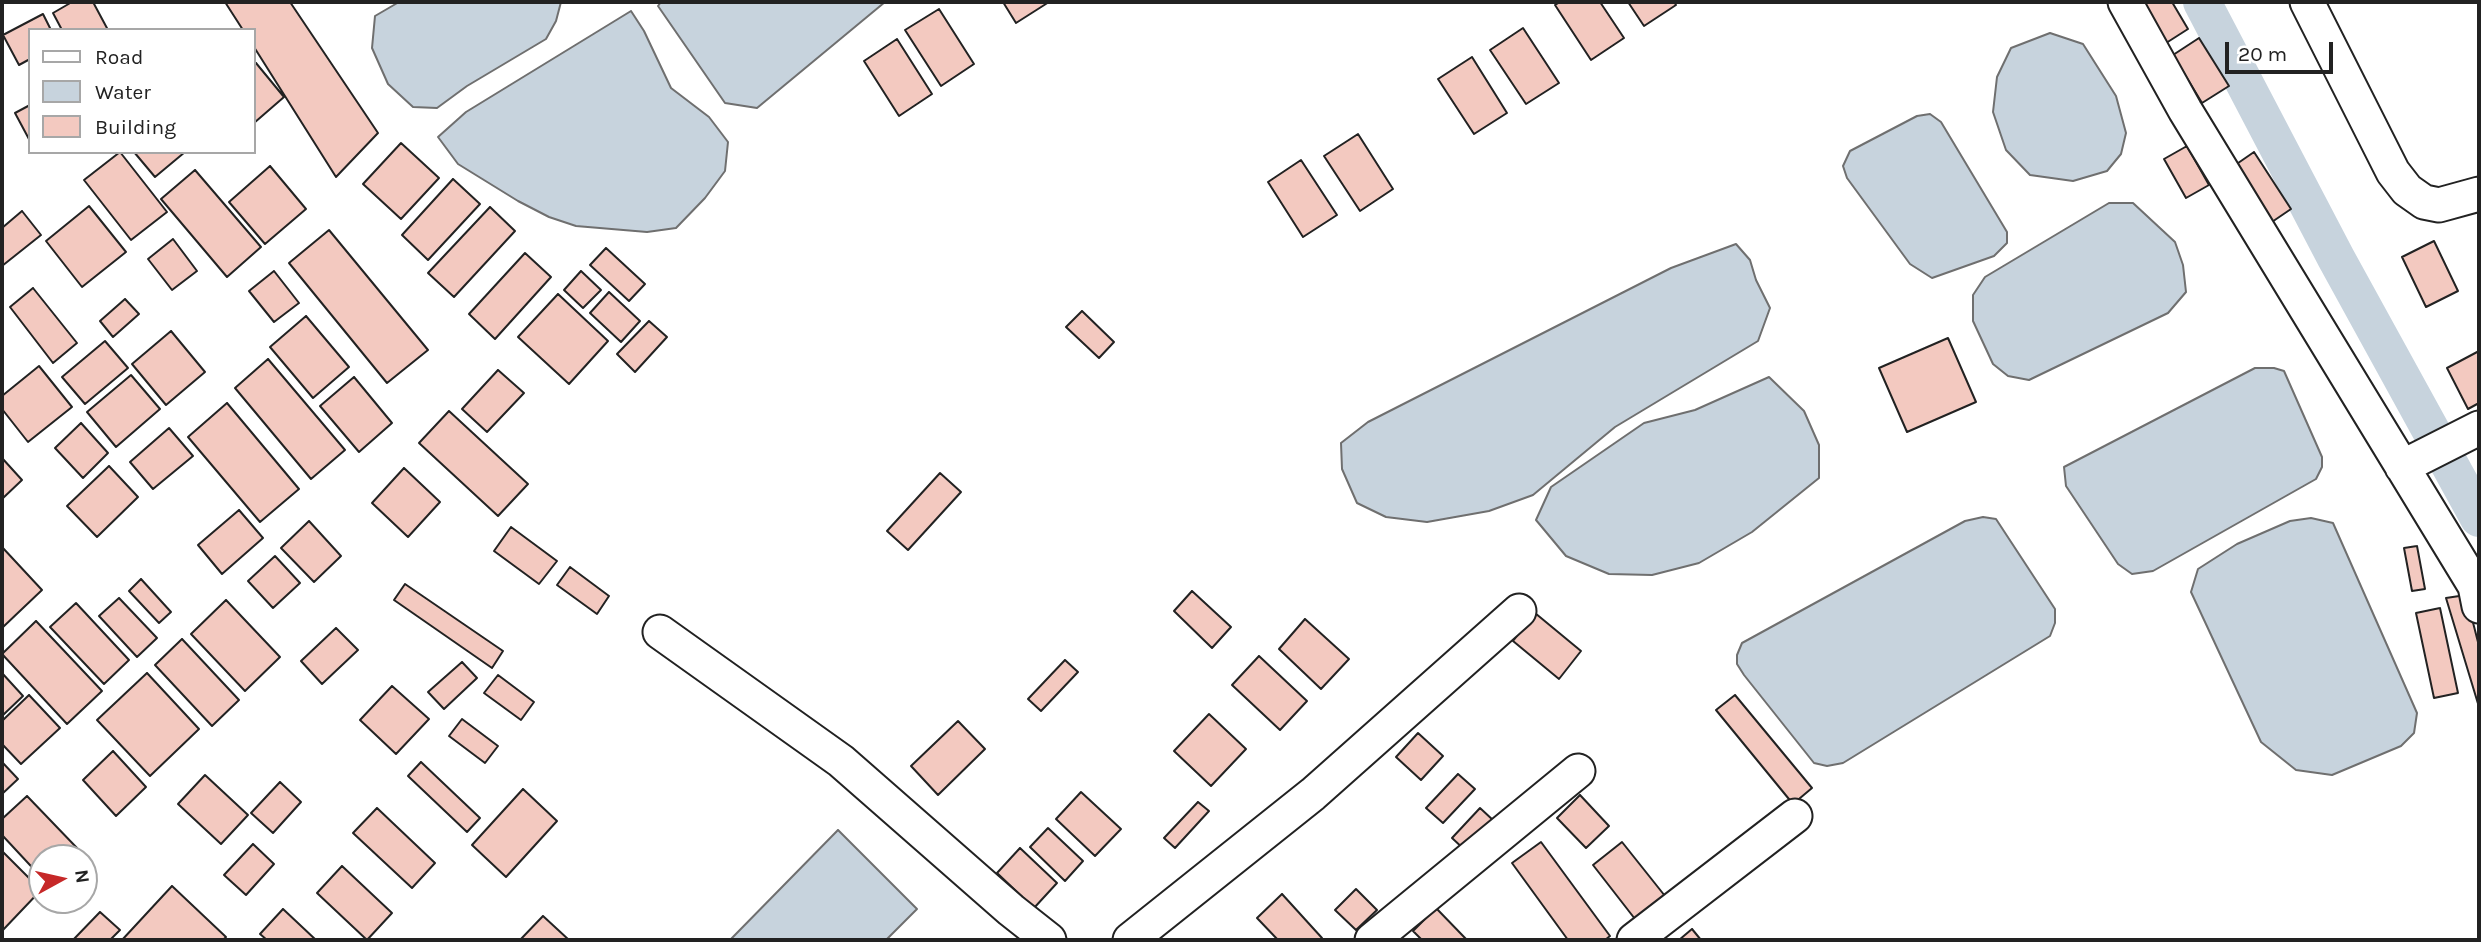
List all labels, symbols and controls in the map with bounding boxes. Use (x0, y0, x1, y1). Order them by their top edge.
legend (28, 28, 256, 154)
scale bar (2229, 28, 2338, 72)
text: 20 m (2238, 42, 2287, 66)
text: Road (95, 45, 143, 69)
text: Water (95, 80, 151, 104)
text: Building (95, 115, 176, 139)
north arrow (28, 844, 98, 914)
text: N (70, 868, 94, 885)

